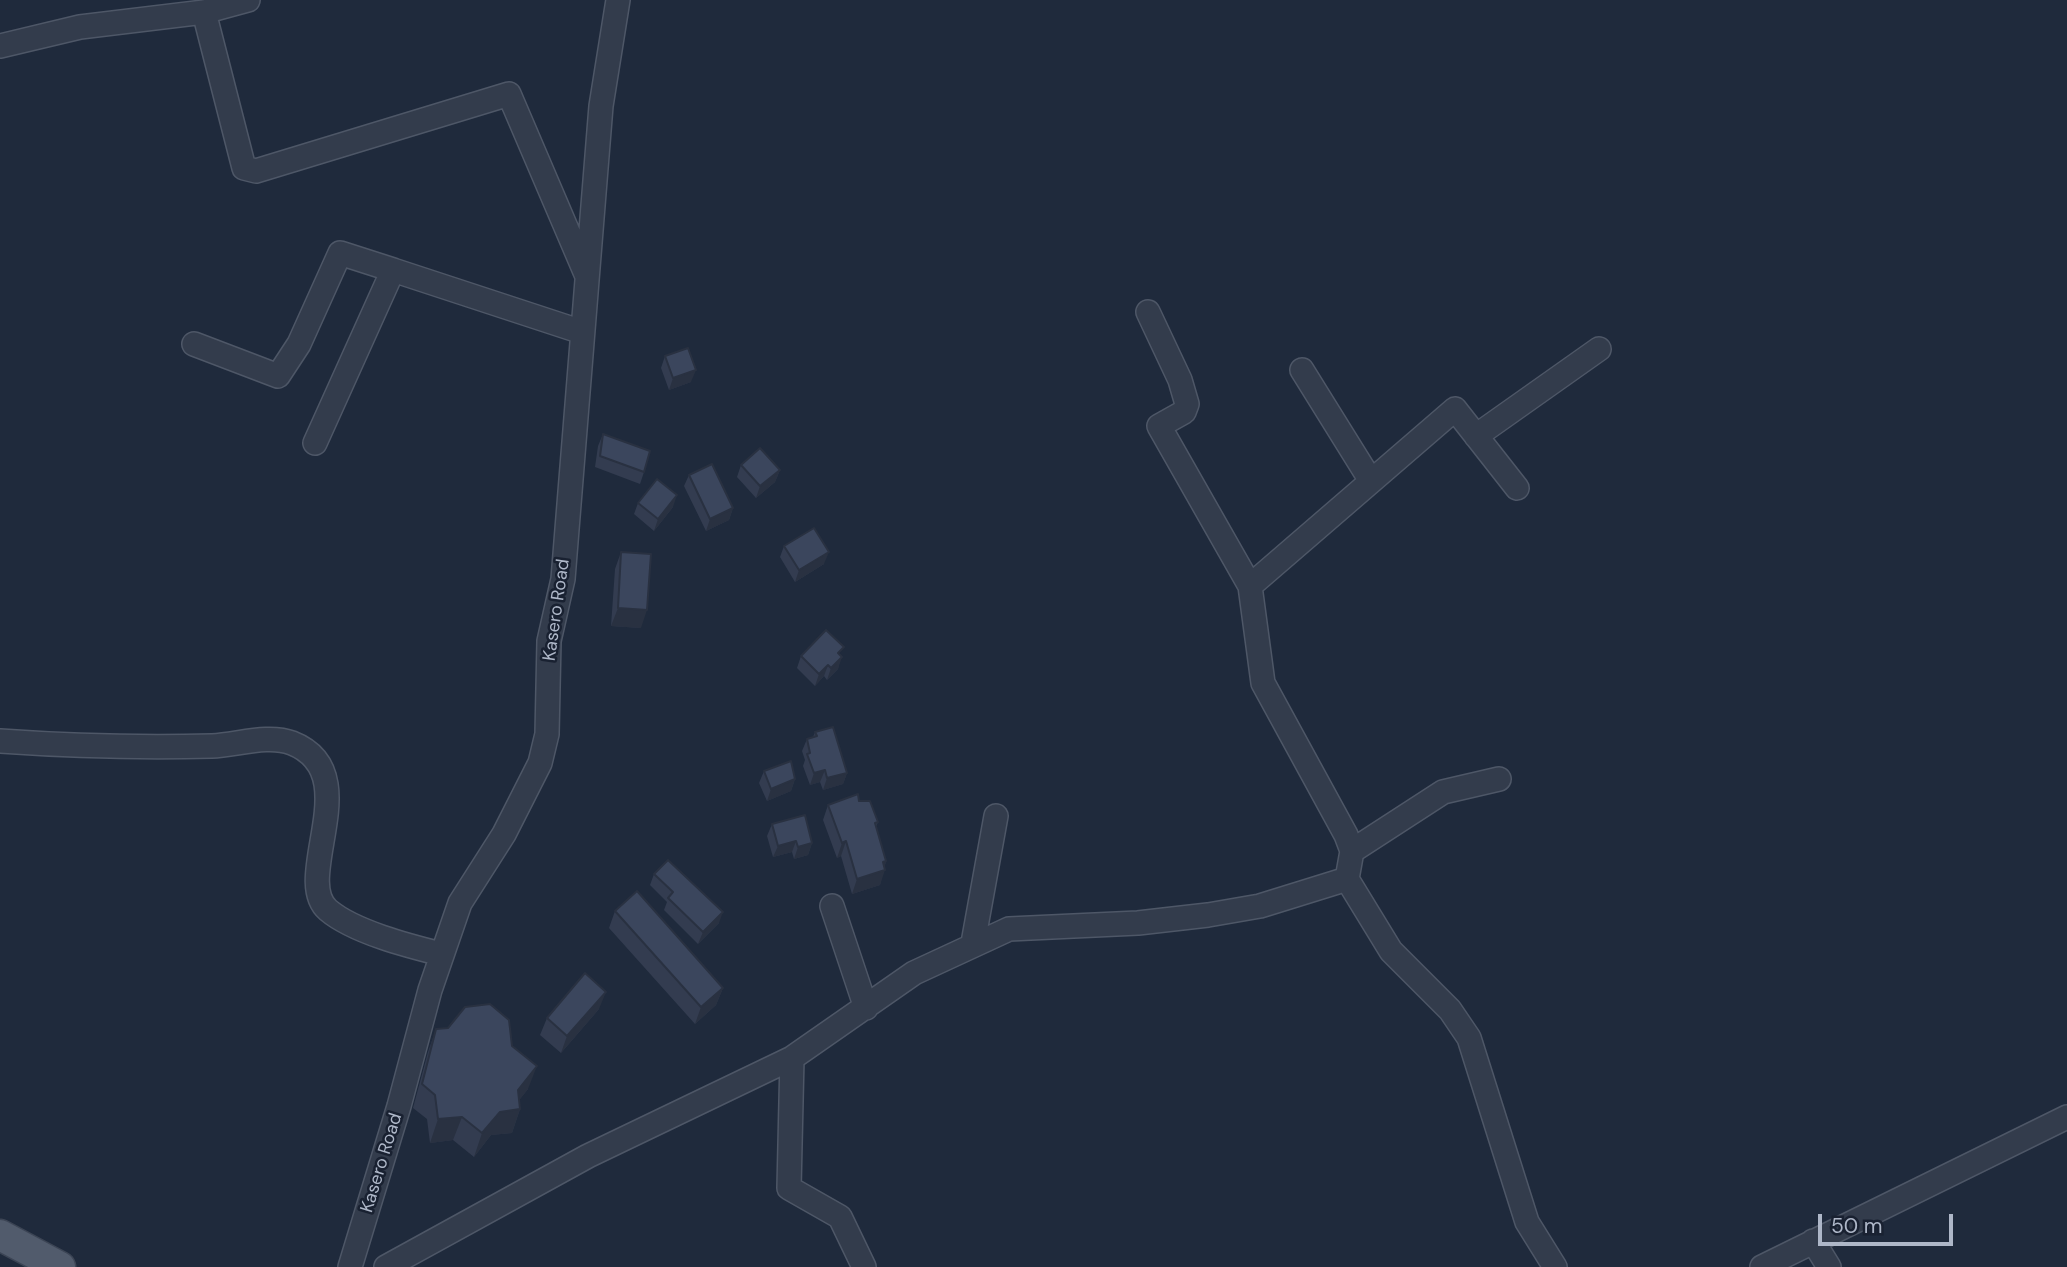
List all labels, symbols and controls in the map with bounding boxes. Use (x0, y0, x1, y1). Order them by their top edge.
street label: Kasero Road (539, 558, 575, 662)
street label: Kasero Road (357, 1111, 407, 1215)
scale bar (1822, 1200, 1957, 1244)
text: 50 m (1831, 1212, 1882, 1240)

